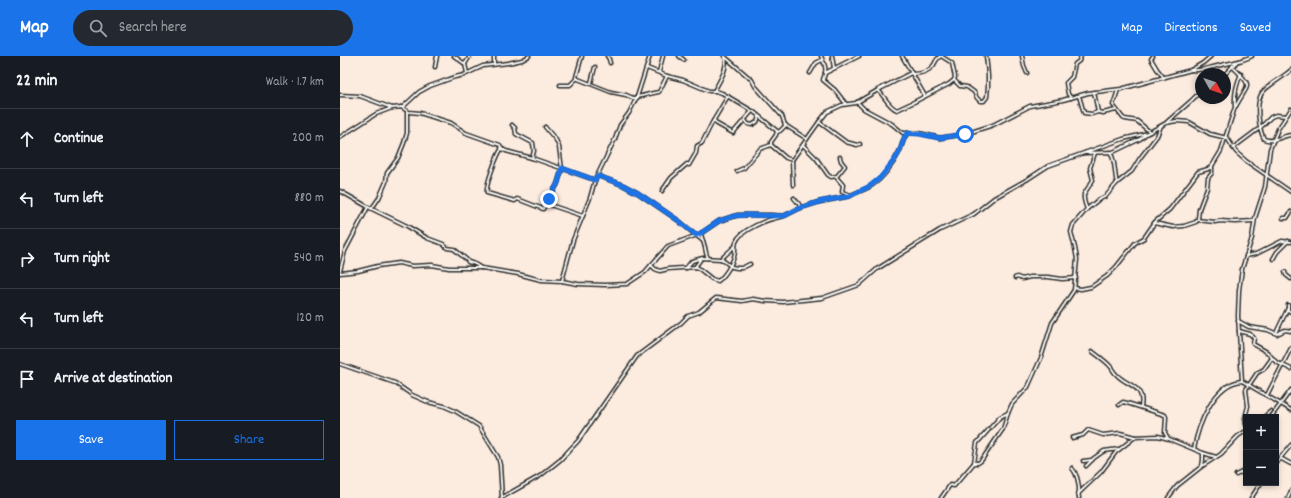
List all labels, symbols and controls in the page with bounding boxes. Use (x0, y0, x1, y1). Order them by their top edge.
search box (73, 10, 353, 46)
text: Map (20, 15, 49, 42)
icon: search (87, 17, 109, 39)
text: Search here (119, 17, 187, 39)
text: Map (1121, 18, 1143, 38)
text: Directions (1165, 18, 1218, 38)
text: Saved (1240, 18, 1271, 38)
north arrow (1195, 68, 1231, 104)
text: 22 min (16, 70, 57, 94)
text: Walk · 1.7 km (266, 73, 324, 92)
route start (956, 125, 974, 143)
icon: ahead (16, 128, 38, 150)
text: Continue (54, 128, 103, 150)
text: 200 m (292, 129, 324, 148)
icon: left (16, 188, 38, 210)
text: Turn left (54, 188, 103, 210)
text: 880 m (295, 189, 324, 208)
route end (540, 190, 558, 208)
icon: right (16, 248, 38, 270)
text: Turn right (54, 248, 110, 270)
text: 540 m (294, 249, 324, 268)
icon: left (16, 308, 38, 330)
text: Turn left (54, 308, 103, 330)
text: 120 m (296, 309, 324, 328)
icon: arrive (16, 368, 38, 390)
text: Arrive at destination (54, 368, 172, 390)
map controls (1243, 414, 1279, 486)
button: + (1243, 414, 1279, 450)
button: Save (16, 420, 166, 460)
button: Share (174, 420, 324, 460)
button: − (1243, 450, 1279, 486)

